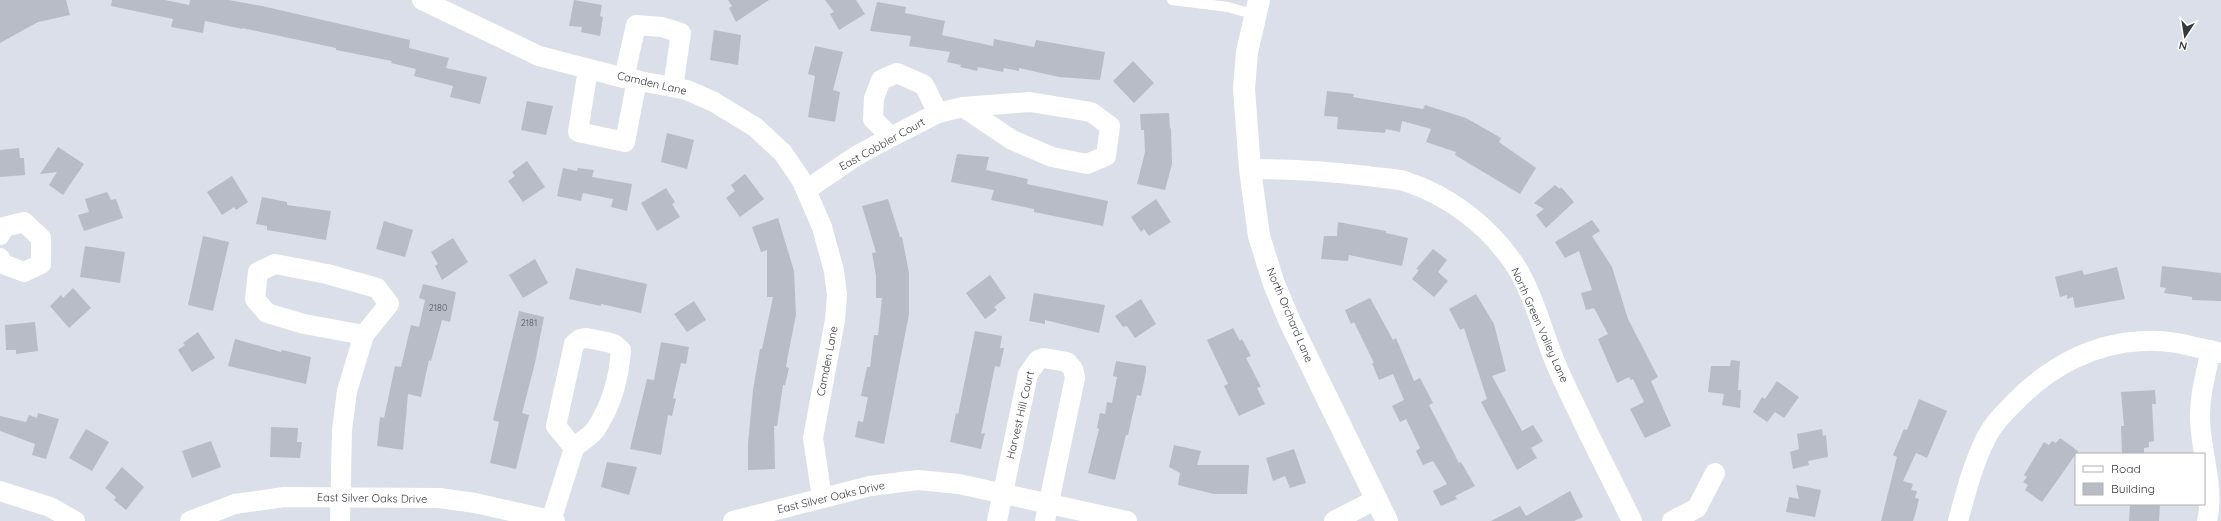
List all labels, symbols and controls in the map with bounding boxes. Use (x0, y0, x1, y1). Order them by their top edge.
north arrow (2165, 16, 2205, 56)
text: N (2178, 38, 2188, 53)
street label: Camden Lane (616, 68, 688, 98)
street label: East Cobbler Court (837, 115, 928, 173)
street label: North Orchard Lane (1264, 265, 1316, 365)
street label: North Green Valley Lane (1508, 265, 1572, 385)
house number: 2180 (429, 302, 447, 313)
house number: 2181 (521, 317, 537, 328)
street label: Camden Lane (813, 325, 841, 397)
street label: Harvest Hill Court (1003, 370, 1037, 460)
legend (2075, 453, 2205, 505)
text: Road (2111, 461, 2141, 476)
street label: East Silver Oaks Drive (776, 478, 886, 516)
text: Building (2111, 481, 2155, 496)
street label: East Silver Oaks Drive (317, 490, 427, 506)

